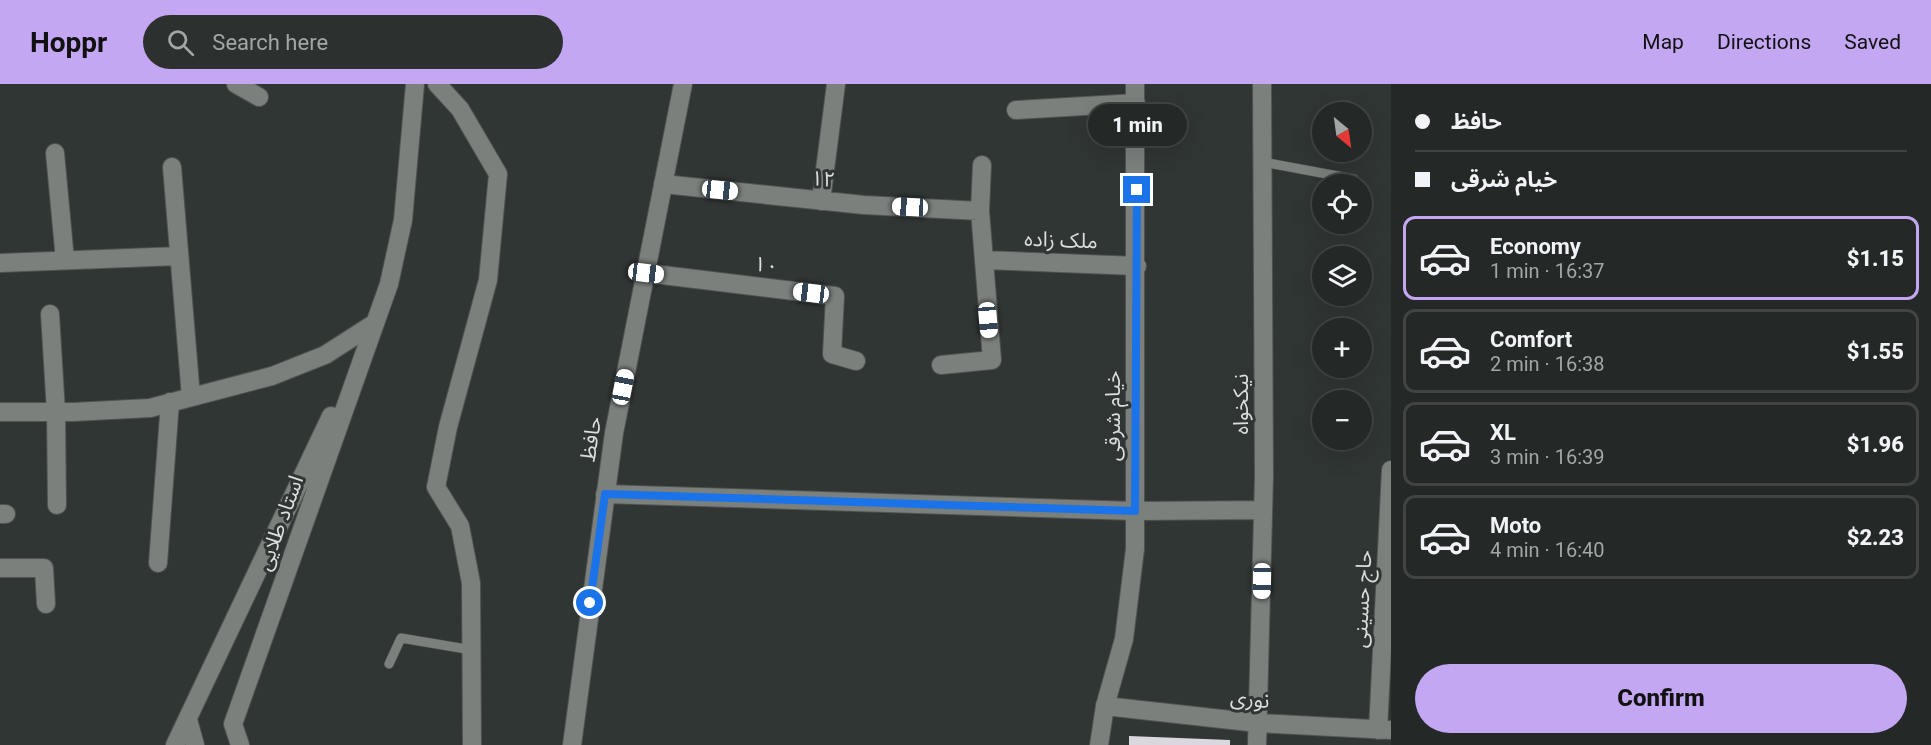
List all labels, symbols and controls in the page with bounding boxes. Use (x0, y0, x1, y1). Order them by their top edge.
search box (143, 15, 563, 69)
text: Hoppr (30, 26, 107, 59)
icon: search (164, 26, 197, 59)
text: Search here (212, 30, 328, 55)
text: Map (1642, 30, 1684, 54)
text: Directions (1717, 30, 1811, 54)
text: Saved (1844, 30, 1901, 54)
north arrow (1312, 102, 1372, 162)
map controls (1312, 102, 1372, 450)
callout: 1 min (1088, 103, 1186, 145)
text: حافظ (1451, 109, 1502, 134)
text: 1 min (1112, 113, 1163, 137)
street label: ۱۲ (810, 166, 836, 192)
text: خیام شرقی (1451, 167, 1557, 192)
button: locate (1312, 174, 1372, 234)
route end (1123, 176, 1150, 203)
car (701, 179, 739, 201)
car (892, 197, 928, 217)
street label: ملک زاده (1024, 227, 1098, 253)
icon: car (1418, 231, 1472, 285)
text: Economy (1490, 234, 1581, 259)
button: layers (1312, 246, 1372, 306)
text: $1.15 (1847, 246, 1904, 271)
street label: ۱۰ (753, 252, 779, 278)
text: 1 min · 16:37 (1490, 259, 1605, 283)
car (627, 262, 665, 284)
car (792, 282, 830, 304)
car (977, 301, 999, 339)
button: + (1312, 318, 1372, 378)
icon: car (1418, 324, 1472, 378)
text: Comfort (1490, 327, 1572, 352)
text: $1.55 (1847, 339, 1904, 364)
text: 2 min · 16:38 (1490, 352, 1605, 376)
car (611, 368, 635, 406)
street label: خیام شرقی (1101, 371, 1129, 461)
street label: نیکخواه (1229, 374, 1253, 434)
button: − (1312, 390, 1372, 450)
street label: حافظ (576, 415, 606, 463)
icon: car (1418, 417, 1472, 471)
text: XL (1490, 420, 1516, 445)
text: $1.96 (1847, 432, 1904, 457)
text: 3 min · 16:39 (1490, 445, 1605, 469)
street label: استاد طلایی (252, 472, 308, 574)
icon: car (1418, 510, 1472, 564)
text: Moto (1490, 513, 1541, 538)
text: $2.23 (1847, 525, 1904, 550)
text: 4 min · 16:40 (1490, 538, 1605, 562)
street label: حاج حسینی (1347, 550, 1380, 649)
car (1253, 563, 1271, 599)
route start (576, 589, 603, 616)
button: Confirm (1415, 664, 1907, 733)
street label: نوری (1229, 685, 1271, 713)

